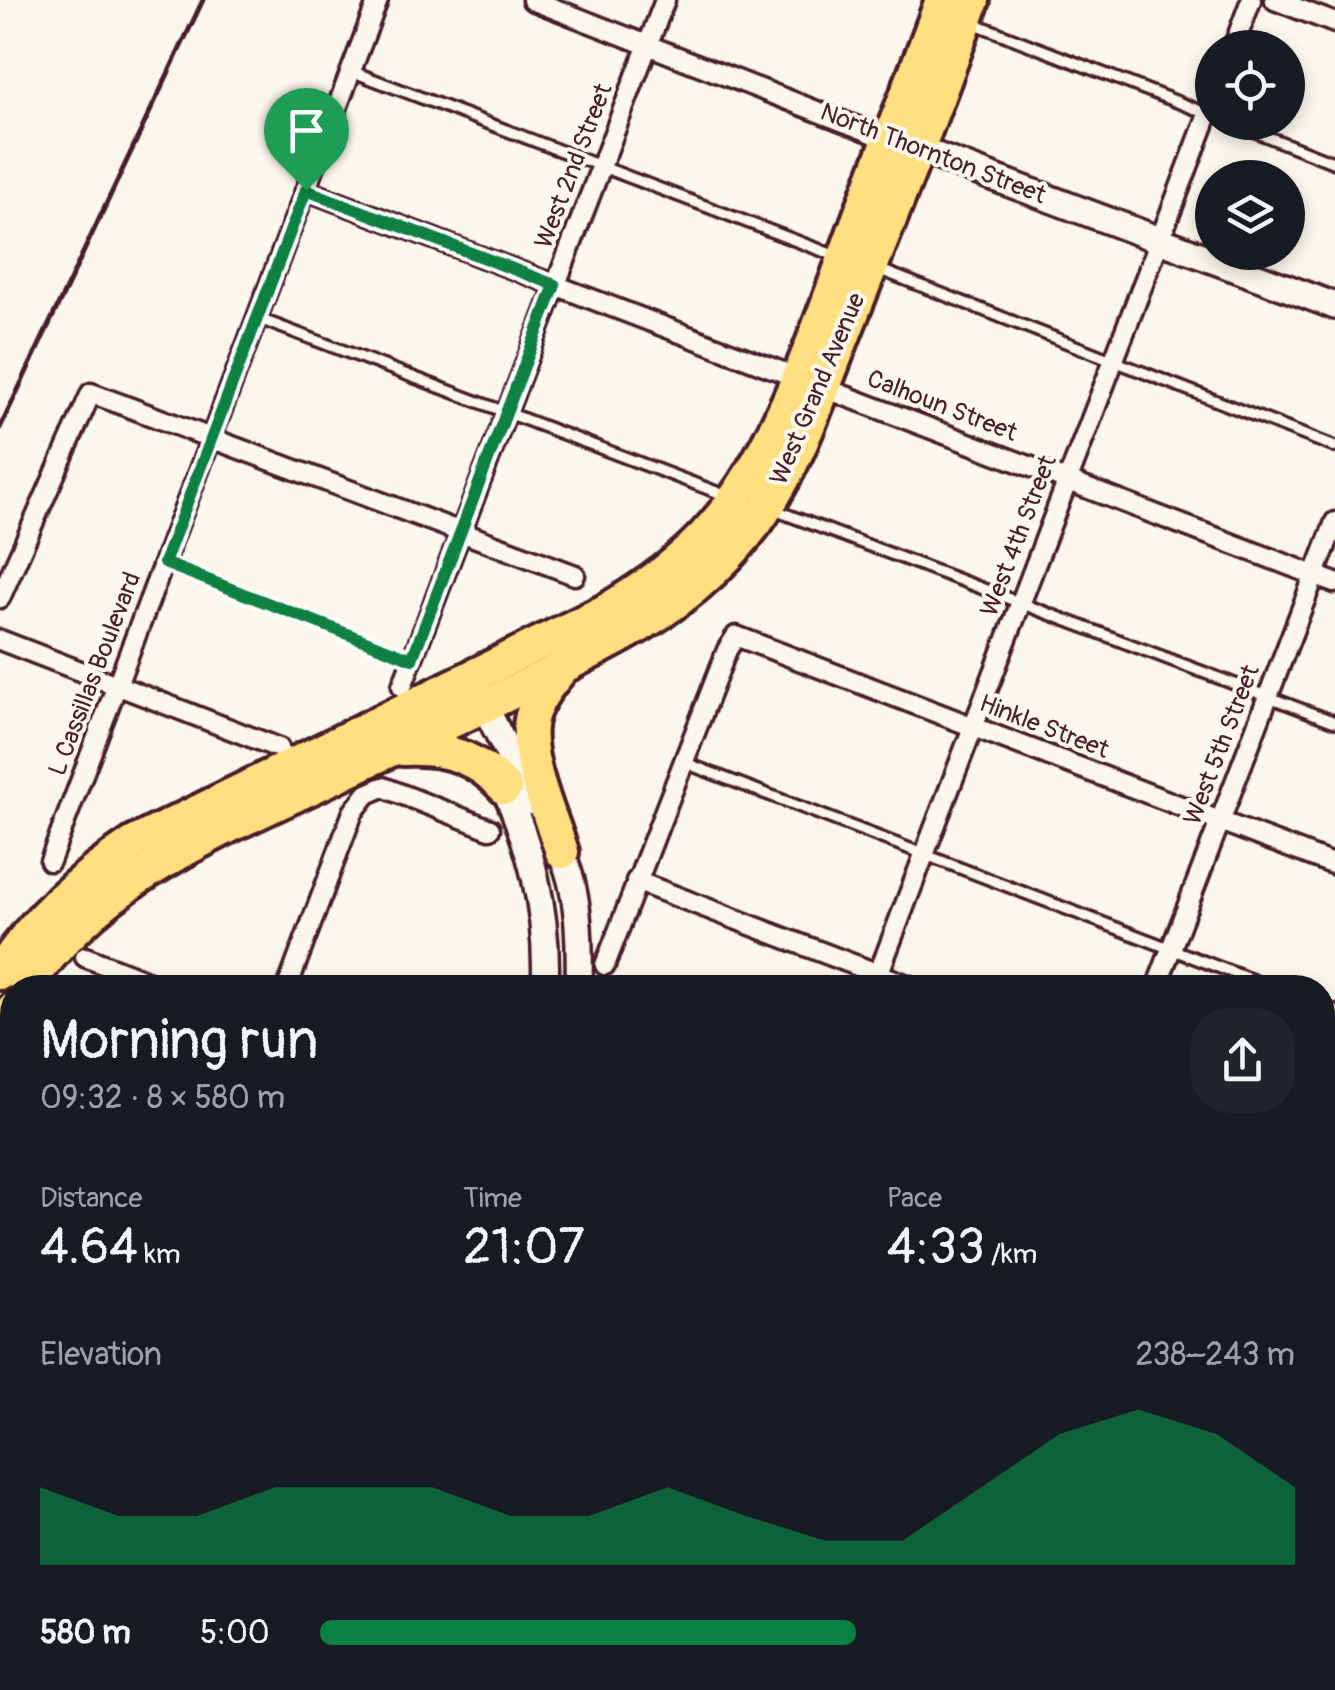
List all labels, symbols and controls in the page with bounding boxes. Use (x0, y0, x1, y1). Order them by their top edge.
map controls (1195, 30, 1305, 270)
button: locate (1195, 30, 1305, 140)
street label: West 2nd Street (528, 78, 620, 253)
pin (264, 88, 349, 191)
street label: North Thornton Street (816, 97, 1051, 212)
icon: arrive (279, 103, 334, 158)
button: layers (1195, 160, 1305, 270)
street label: West Grand Avenue (764, 288, 873, 490)
street label: Calhoun Street (863, 363, 1022, 449)
street label: West 4th Street (974, 450, 1064, 621)
street label: L Cassillas Boulevard (42, 568, 148, 780)
street label: West 5th Street (1177, 660, 1267, 829)
street label: Hinkle Street (975, 688, 1114, 766)
text: Morning run (40, 1006, 318, 1075)
button: share (1190, 1008, 1295, 1113)
text: 09:32 · 8 × 580 m (40, 1078, 285, 1118)
text: Distance (40, 1181, 142, 1216)
text: Time (463, 1181, 522, 1216)
text: Pace (887, 1181, 942, 1216)
text: 4.64 (40, 1216, 138, 1279)
text: 21:07 (463, 1216, 585, 1279)
text: 4:33 (887, 1216, 985, 1279)
text: km (138, 1237, 181, 1272)
text: /km (985, 1237, 1037, 1272)
text: Elevation (40, 1335, 162, 1375)
text: 238–243 m (1136, 1335, 1295, 1375)
text: 580 m (40, 1613, 131, 1653)
text: 5:00 (200, 1613, 270, 1653)

